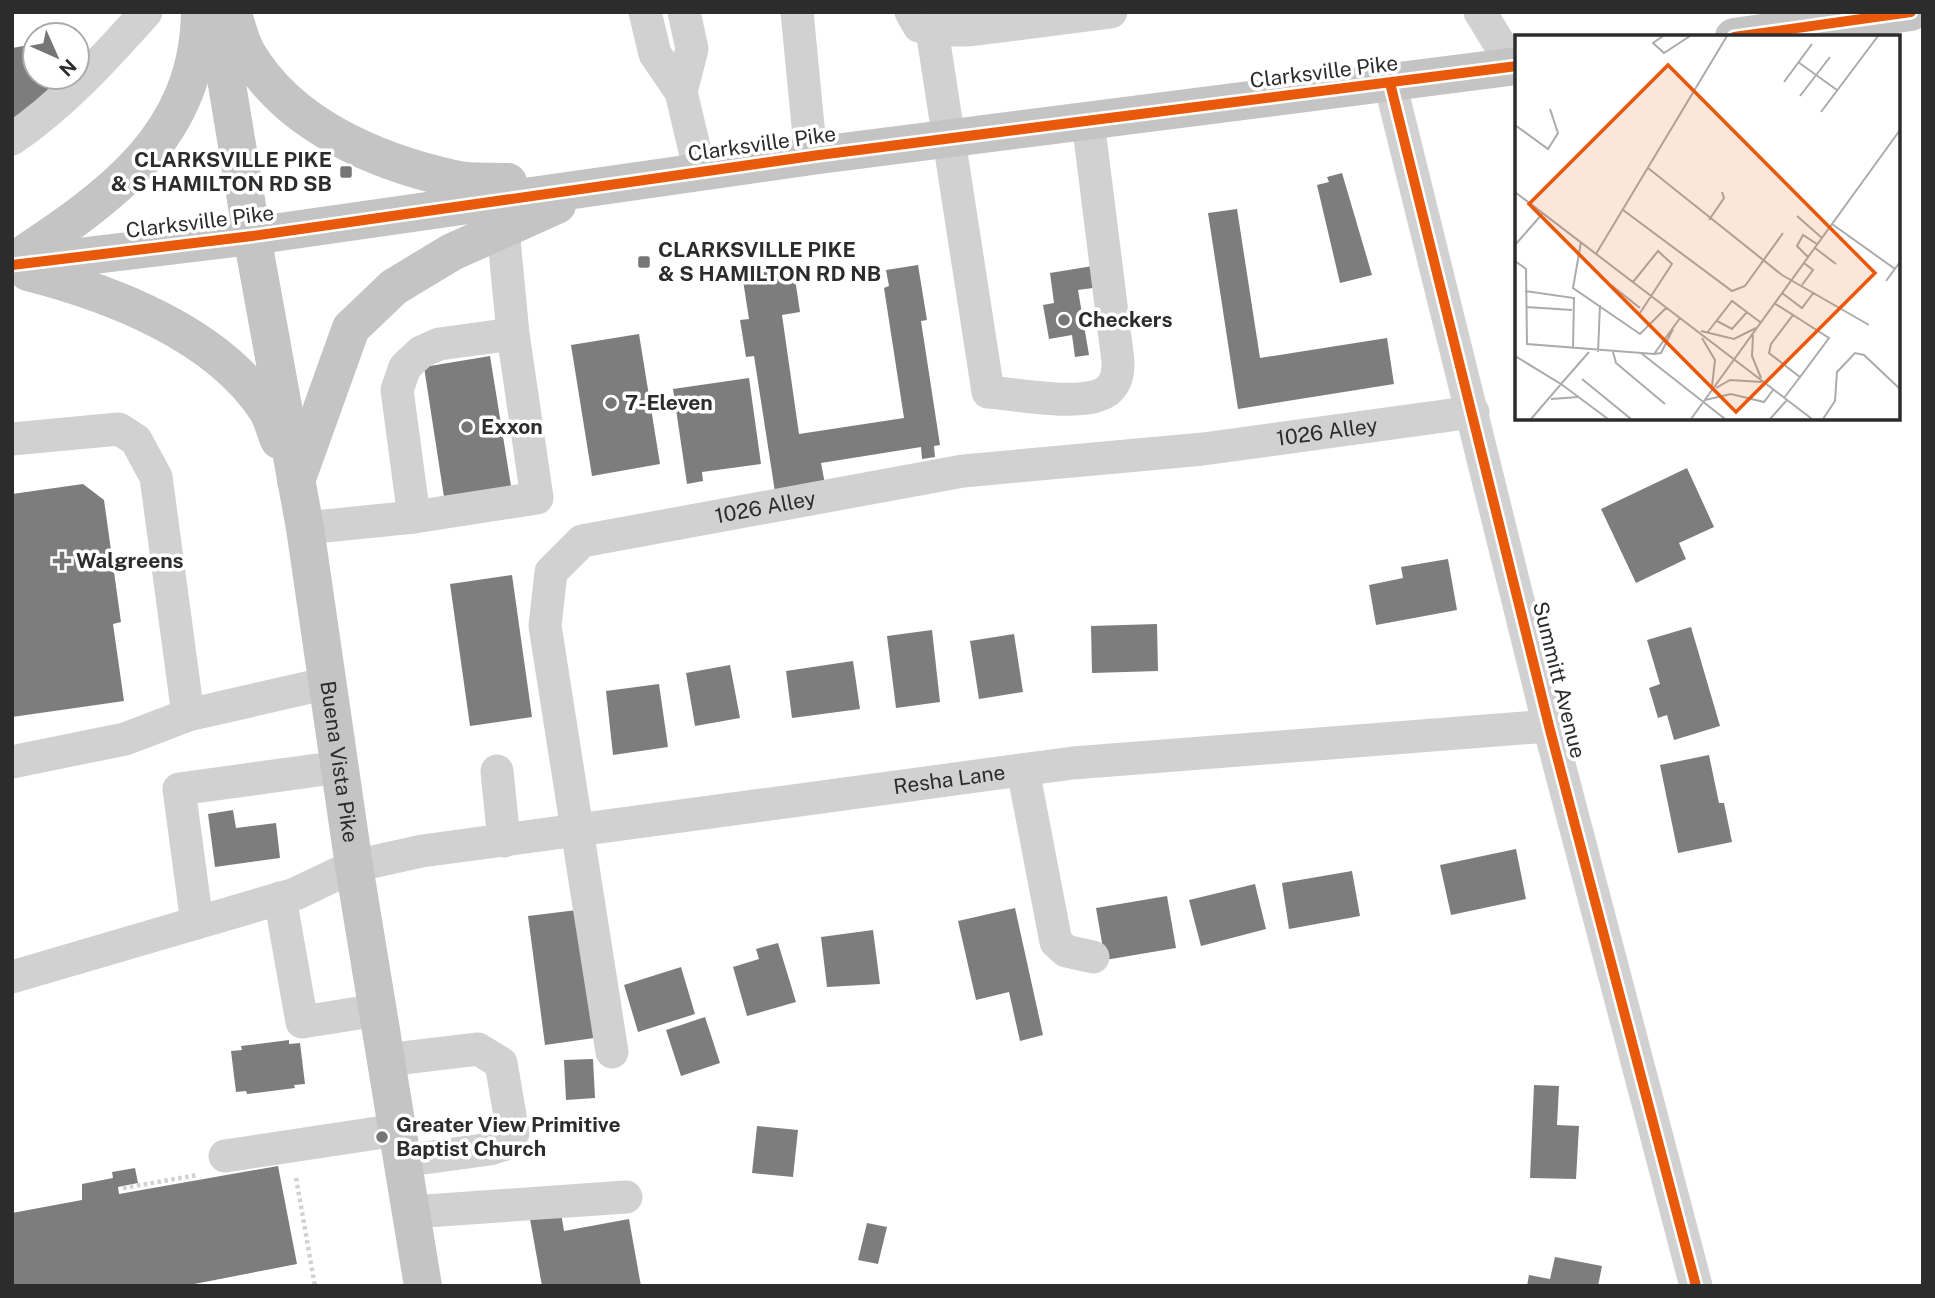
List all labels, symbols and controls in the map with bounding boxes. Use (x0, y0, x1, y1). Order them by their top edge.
north arrow (21, 21, 91, 91)
inset map (1515, 35, 1900, 420)
street label: Clarksville Pike (1248, 50, 1400, 93)
text: N (55, 55, 81, 81)
street label: Clarksville Pike (686, 121, 838, 166)
place label: CLARKSVILLE PIKE & S HAMILTON RD SB (111, 147, 332, 196)
marker: CLARKSVILLE PIKE & S HAMILTON RD SB (338, 164, 354, 180)
street label: Clarksville Pike (124, 200, 276, 243)
place label: CLARKSVILLE PIKE & S HAMILTON RD NB (658, 237, 881, 286)
marker: CLARKSVILLE PIKE & S HAMILTON RD NB (636, 254, 652, 270)
place label: Checkers (1078, 307, 1172, 332)
marker: Checkers (1056, 312, 1072, 328)
place label: 7-Eleven (625, 390, 713, 415)
marker: 7-Eleven (603, 395, 619, 411)
street label: 1026 Alley (1275, 412, 1379, 451)
place label: Exxon (481, 414, 543, 439)
marker: Exxon (459, 419, 475, 435)
street label: 1026 Alley (713, 485, 818, 528)
place label: Walgreens (76, 548, 184, 573)
marker: Walgreens (54, 553, 70, 569)
street label: Summitt Avenue (1528, 599, 1591, 761)
street label: Buena Vista Pike (315, 679, 363, 844)
street label: Resha Lane (892, 759, 1007, 799)
place label: Greater View Primitive Baptist Church (396, 1112, 621, 1161)
marker: Greater View Primitive Baptist Church (374, 1129, 390, 1145)

